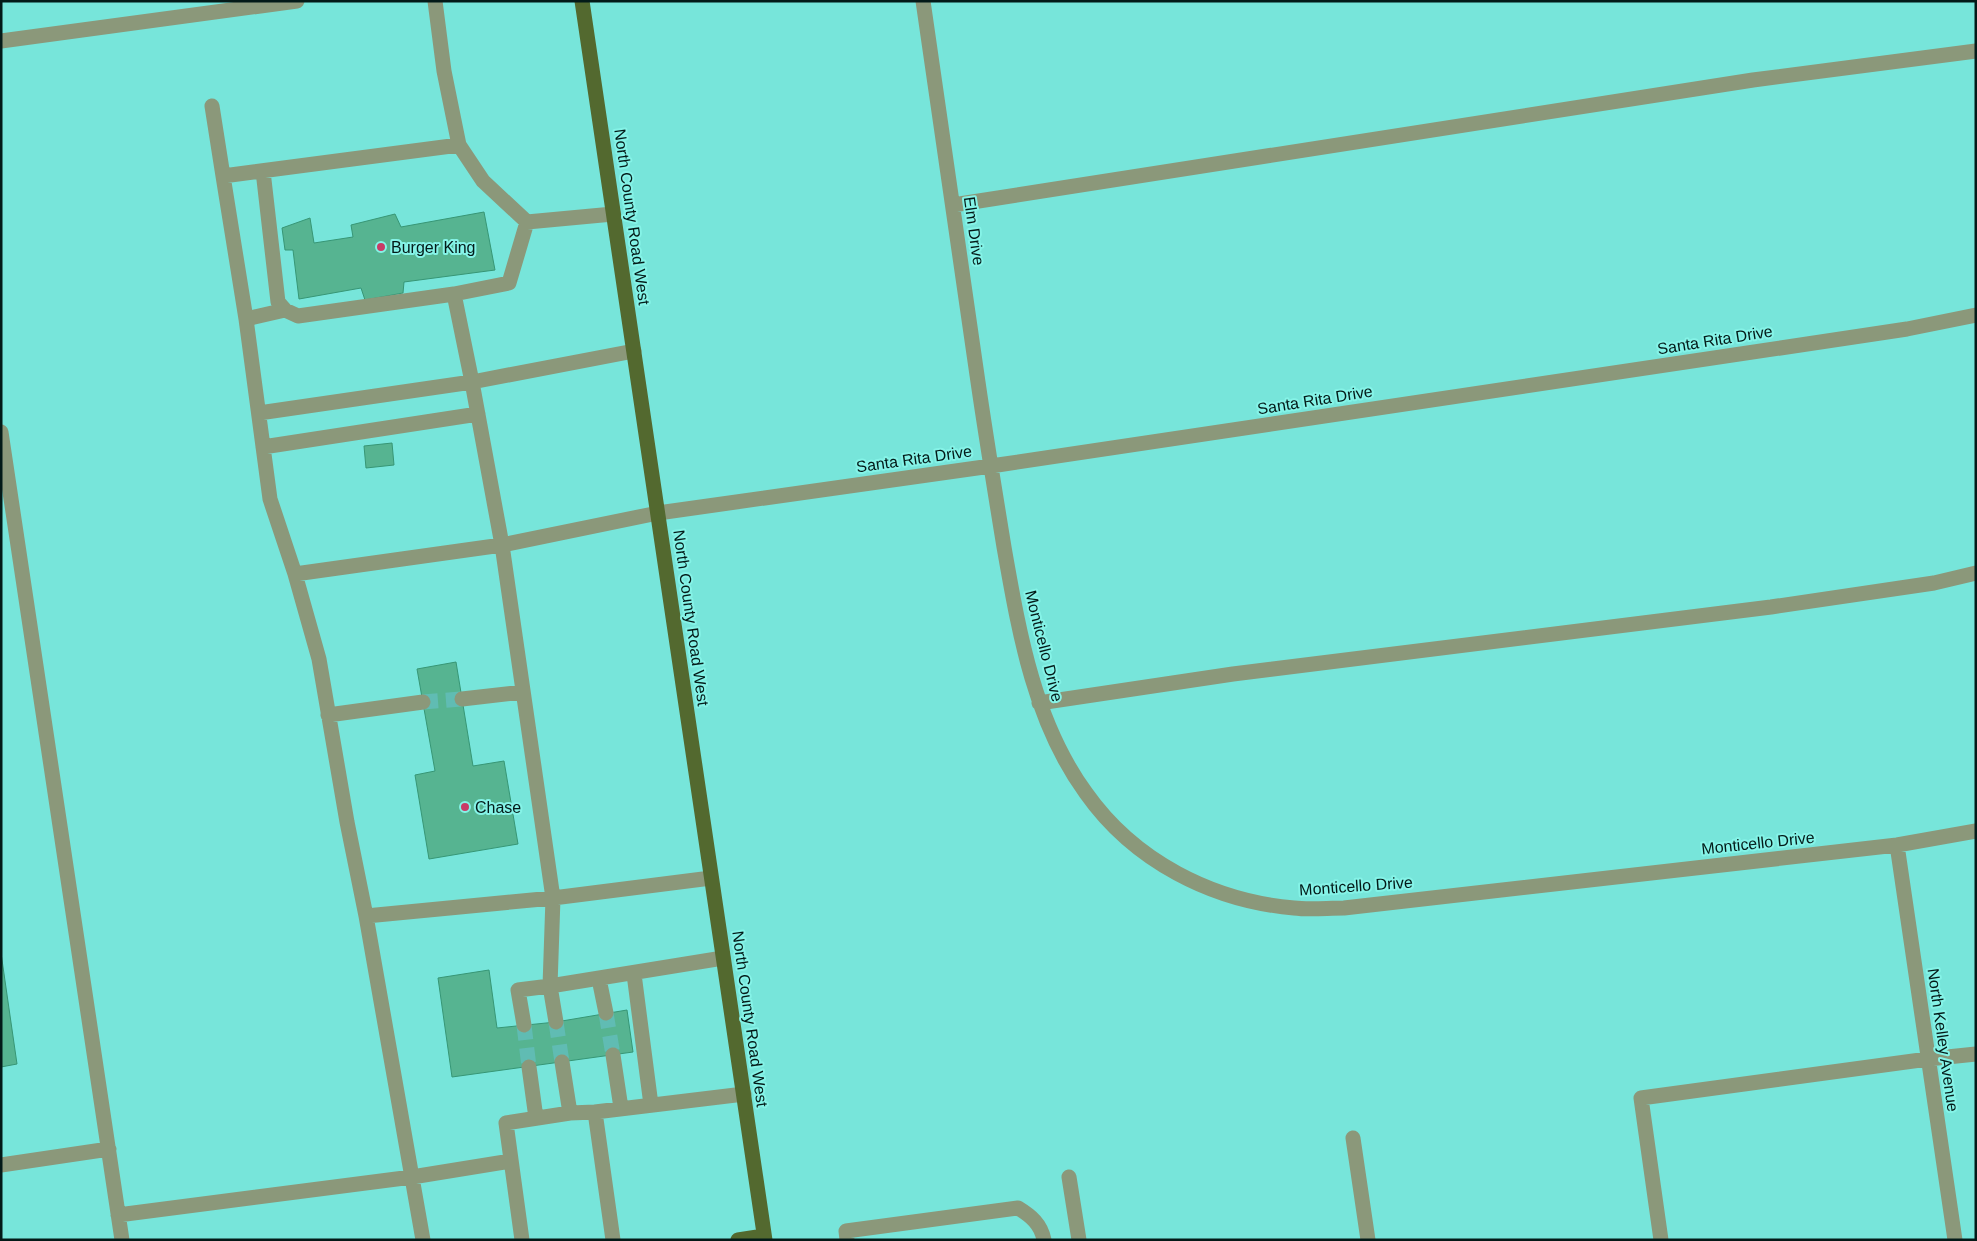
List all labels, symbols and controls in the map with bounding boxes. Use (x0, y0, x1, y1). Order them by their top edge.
street label: North County Road West (611, 128, 653, 307)
street label: Elm Drive (961, 195, 987, 267)
place label: Burger King (391, 239, 476, 256)
marker: Burger King (375, 241, 387, 253)
street label: Santa Rita Drive (1656, 322, 1774, 358)
street label: Santa Rita Drive (1256, 382, 1374, 418)
street label: Santa Rita Drive (855, 442, 973, 476)
street label: North County Road West (670, 529, 712, 708)
street label: Monticello Drive (1022, 589, 1066, 703)
place label: Chase (475, 799, 521, 816)
marker: Chase (459, 801, 471, 813)
street label: Monticello Drive (1701, 829, 1816, 857)
street label: Monticello Drive (1299, 874, 1413, 898)
street label: North County Road West (729, 930, 771, 1109)
street label: North Kelley Avenue (1925, 967, 1961, 1113)

